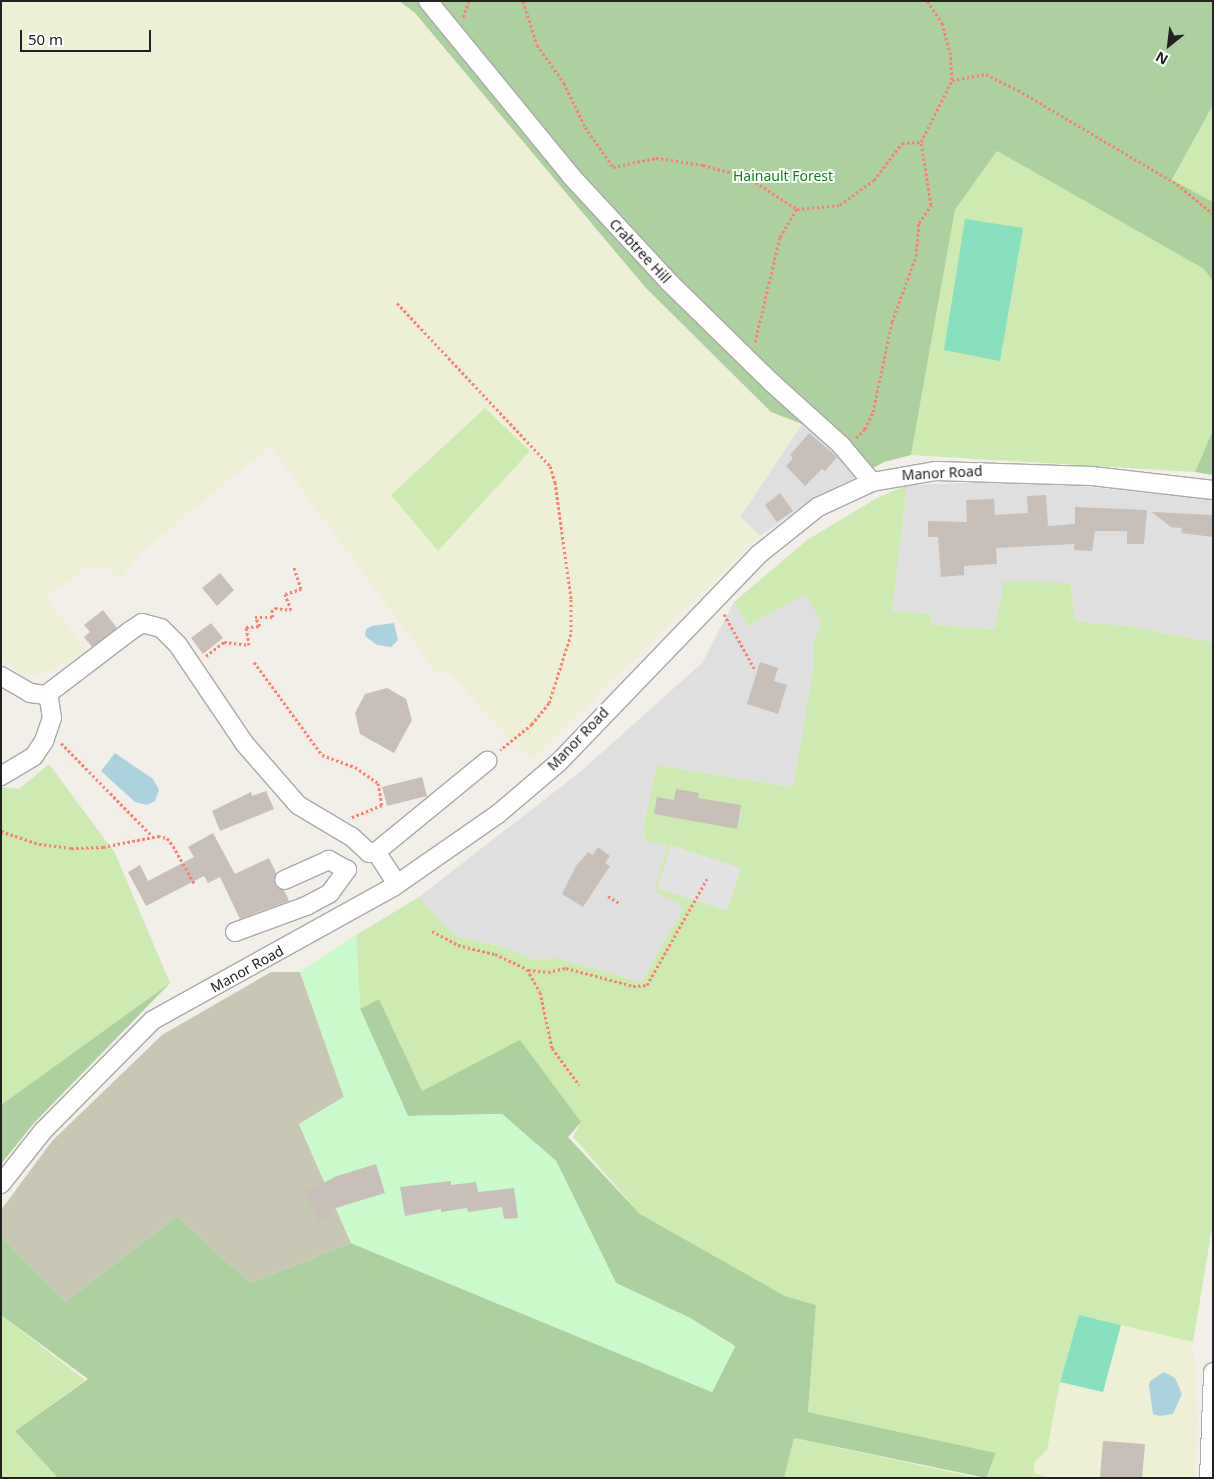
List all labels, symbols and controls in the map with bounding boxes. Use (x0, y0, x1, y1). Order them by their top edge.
scale bar (22, 20, 154, 52)
north arrow (1144, 20, 1194, 70)
text: 50 m (28, 29, 63, 49)
text: N (1152, 47, 1171, 70)
park label: Hainault Forest (733, 168, 833, 184)
street label: Crabtree Hill (606, 215, 674, 287)
street label: Manor Road (901, 462, 983, 484)
street label: Manor Road (544, 704, 612, 774)
street label: Manor Road (208, 942, 286, 996)

